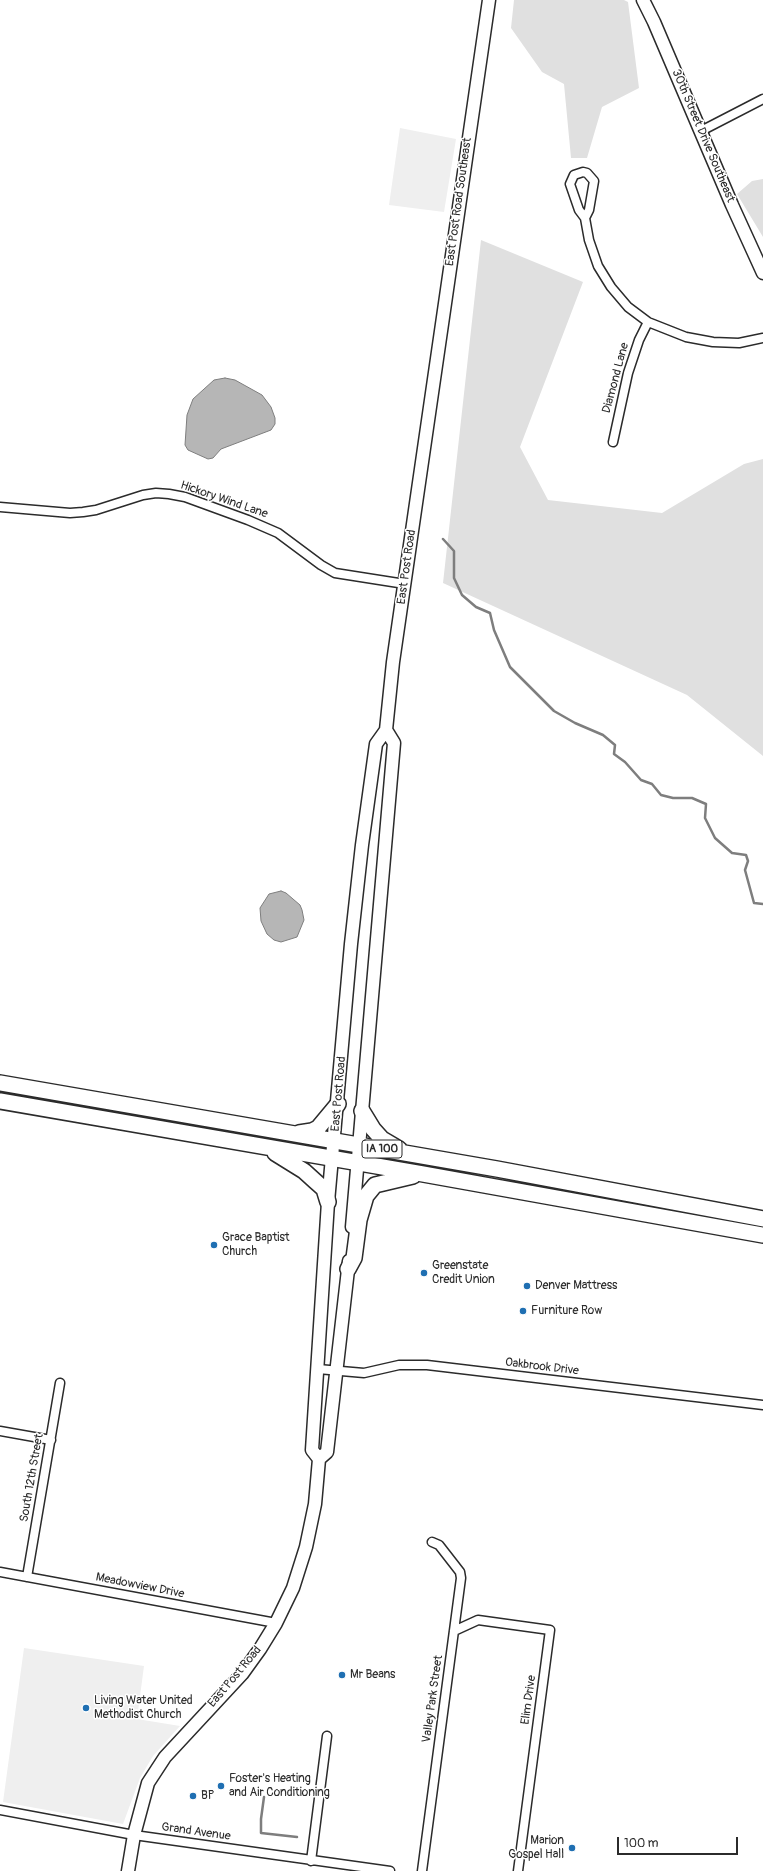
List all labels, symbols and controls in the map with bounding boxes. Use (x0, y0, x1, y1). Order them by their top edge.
street label: 30th Street Drive Southeast (668, 67, 738, 205)
street label: East Post Road Southeast (443, 137, 475, 267)
street label: Diamond Lane (600, 341, 632, 415)
street label: Hickory Wind Lane (178, 478, 270, 522)
street label: East Post Road (395, 529, 419, 605)
street label: East Post Road (329, 1056, 349, 1132)
road number: IA 100 (362, 1140, 402, 1158)
place label: Grace Baptist Church (222, 1231, 290, 1259)
marker: Grace Baptist Church (209, 1240, 219, 1250)
place label: Greenstate Credit Union (432, 1259, 495, 1287)
marker: Greenstate Credit Union (419, 1268, 429, 1278)
place label: Denver Mattress (535, 1279, 617, 1293)
marker: Denver Mattress (522, 1281, 532, 1291)
place label: Furniture Row (531, 1304, 602, 1318)
marker: Furniture Row (518, 1306, 528, 1316)
street label: Oakbrook Drive (504, 1355, 580, 1379)
street label: South 12th Street (17, 1433, 47, 1523)
street label: Meadowview Drive (94, 1570, 186, 1602)
street label: East Post Road (205, 1644, 265, 1710)
street label: Valley Park Street (420, 1654, 446, 1744)
place label: Mr Beans (350, 1668, 395, 1682)
marker: Mr Beans (337, 1670, 347, 1680)
street label: Elim Drive (518, 1674, 540, 1726)
place label: Living Water United Methodist Church (94, 1694, 193, 1722)
marker: Living Water United Methodist Church (81, 1703, 91, 1713)
place label: Foster's Heating and Air Conditioning (229, 1772, 330, 1800)
marker: Foster's Heating and Air Conditioning (216, 1781, 226, 1791)
place label: BP (201, 1789, 214, 1803)
marker: BP (188, 1791, 198, 1801)
street label: Grand Avenue (161, 1820, 231, 1844)
scale bar (619, 1829, 740, 1855)
place label: Marion Gospel Hall (508, 1834, 564, 1862)
text: 100 m (624, 1836, 658, 1851)
marker: Marion Gospel Hall (567, 1843, 577, 1853)

